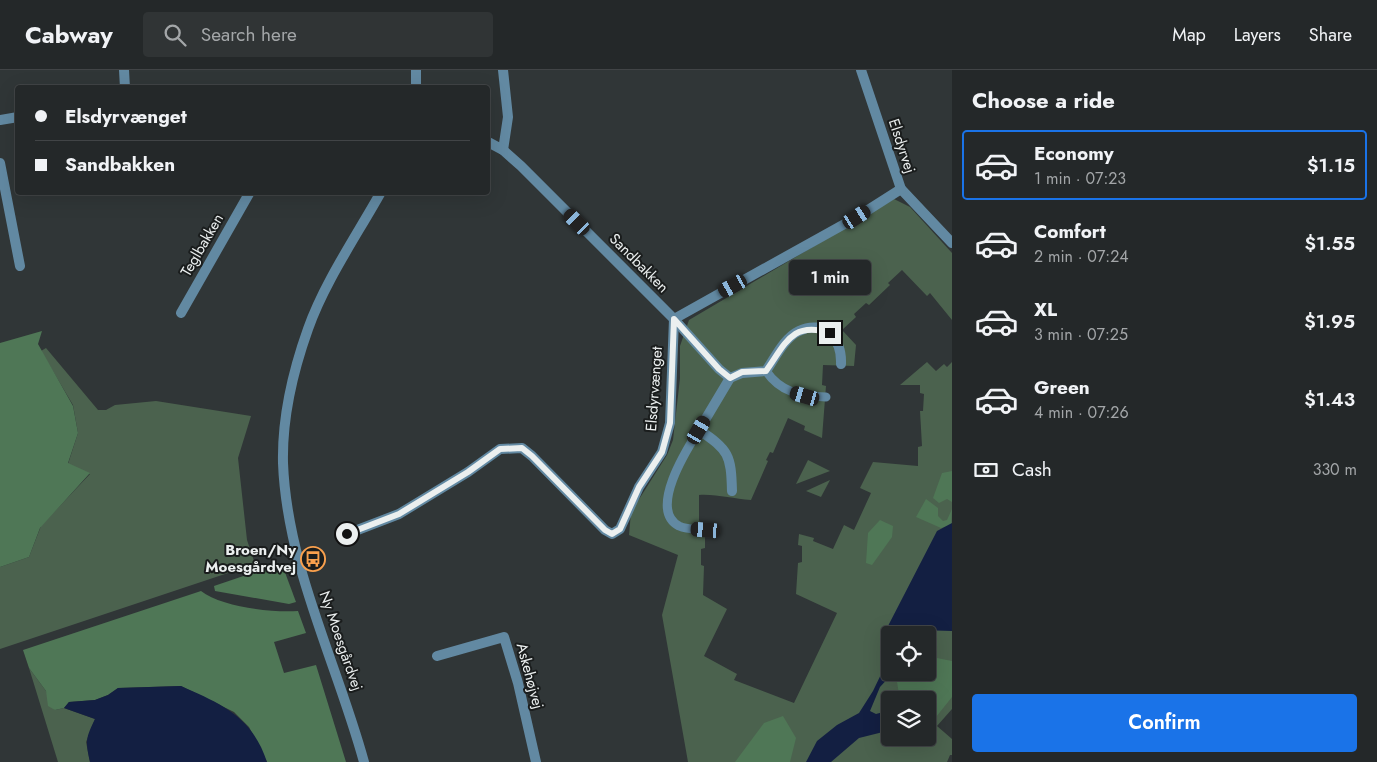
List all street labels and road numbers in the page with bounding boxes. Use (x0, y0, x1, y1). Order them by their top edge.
street label: Elsdyrvej (883, 116, 921, 176)
street label: Teglbakken (175, 209, 229, 281)
street label: Sandbakken (604, 228, 674, 298)
street label: Elsdyrvænget (640, 345, 668, 432)
street label: Ny Moesgårdvej (314, 588, 368, 694)
street label: Askehøjvej (511, 640, 549, 712)

